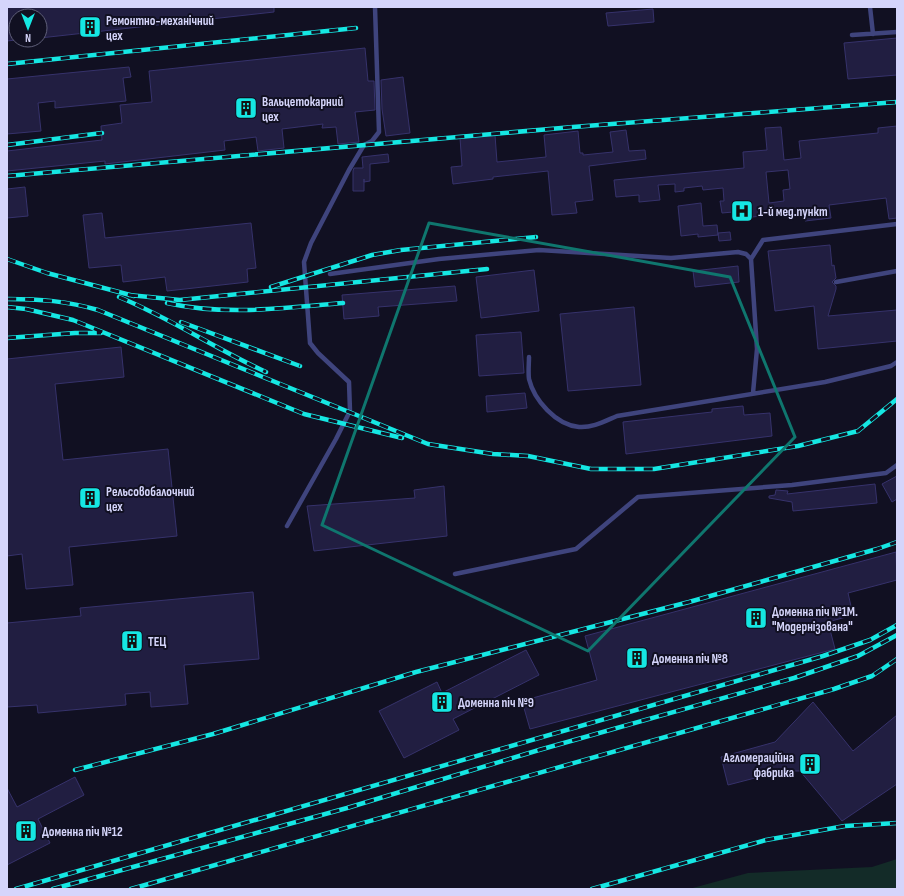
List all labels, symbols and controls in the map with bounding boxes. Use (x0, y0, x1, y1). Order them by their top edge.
north arrow (8, 8, 48, 48)
place label: Ремонтно-механічний цех (106, 13, 214, 44)
building icon: Ремонтно-механічний цех (77, 14, 103, 40)
text: N (25, 31, 31, 44)
place label: Вальцетокарний цех (262, 94, 343, 125)
building icon: Вальцетокарний цех (233, 95, 259, 121)
hospital icon: 1-й мед.пункт (729, 198, 755, 224)
place label: 1-й мед.пункт (758, 204, 828, 220)
place label: Рельсовобалочний цех (106, 484, 195, 515)
building icon: Рельсовобалочний цех (77, 485, 103, 511)
place label: Доменна піч №1М. "Модернізована" (772, 604, 858, 635)
building icon: Доменна піч №1М. "Модернізована" (743, 605, 769, 631)
building icon: ТЕЦ (119, 628, 145, 654)
place label: ТЕЦ (148, 634, 166, 650)
building icon: Доменна піч №8 (624, 645, 650, 671)
place label: Доменна піч №8 (652, 651, 728, 667)
building icon: Доменна піч №9 (429, 689, 455, 715)
place label: Доменна піч №9 (458, 695, 534, 711)
place label: Агломераційна фабрика (722, 750, 794, 781)
building icon: Агломераційна фабрика (797, 751, 823, 777)
building icon: Доменна піч №12 (13, 818, 39, 844)
place label: Доменна піч №12 (42, 824, 123, 840)

